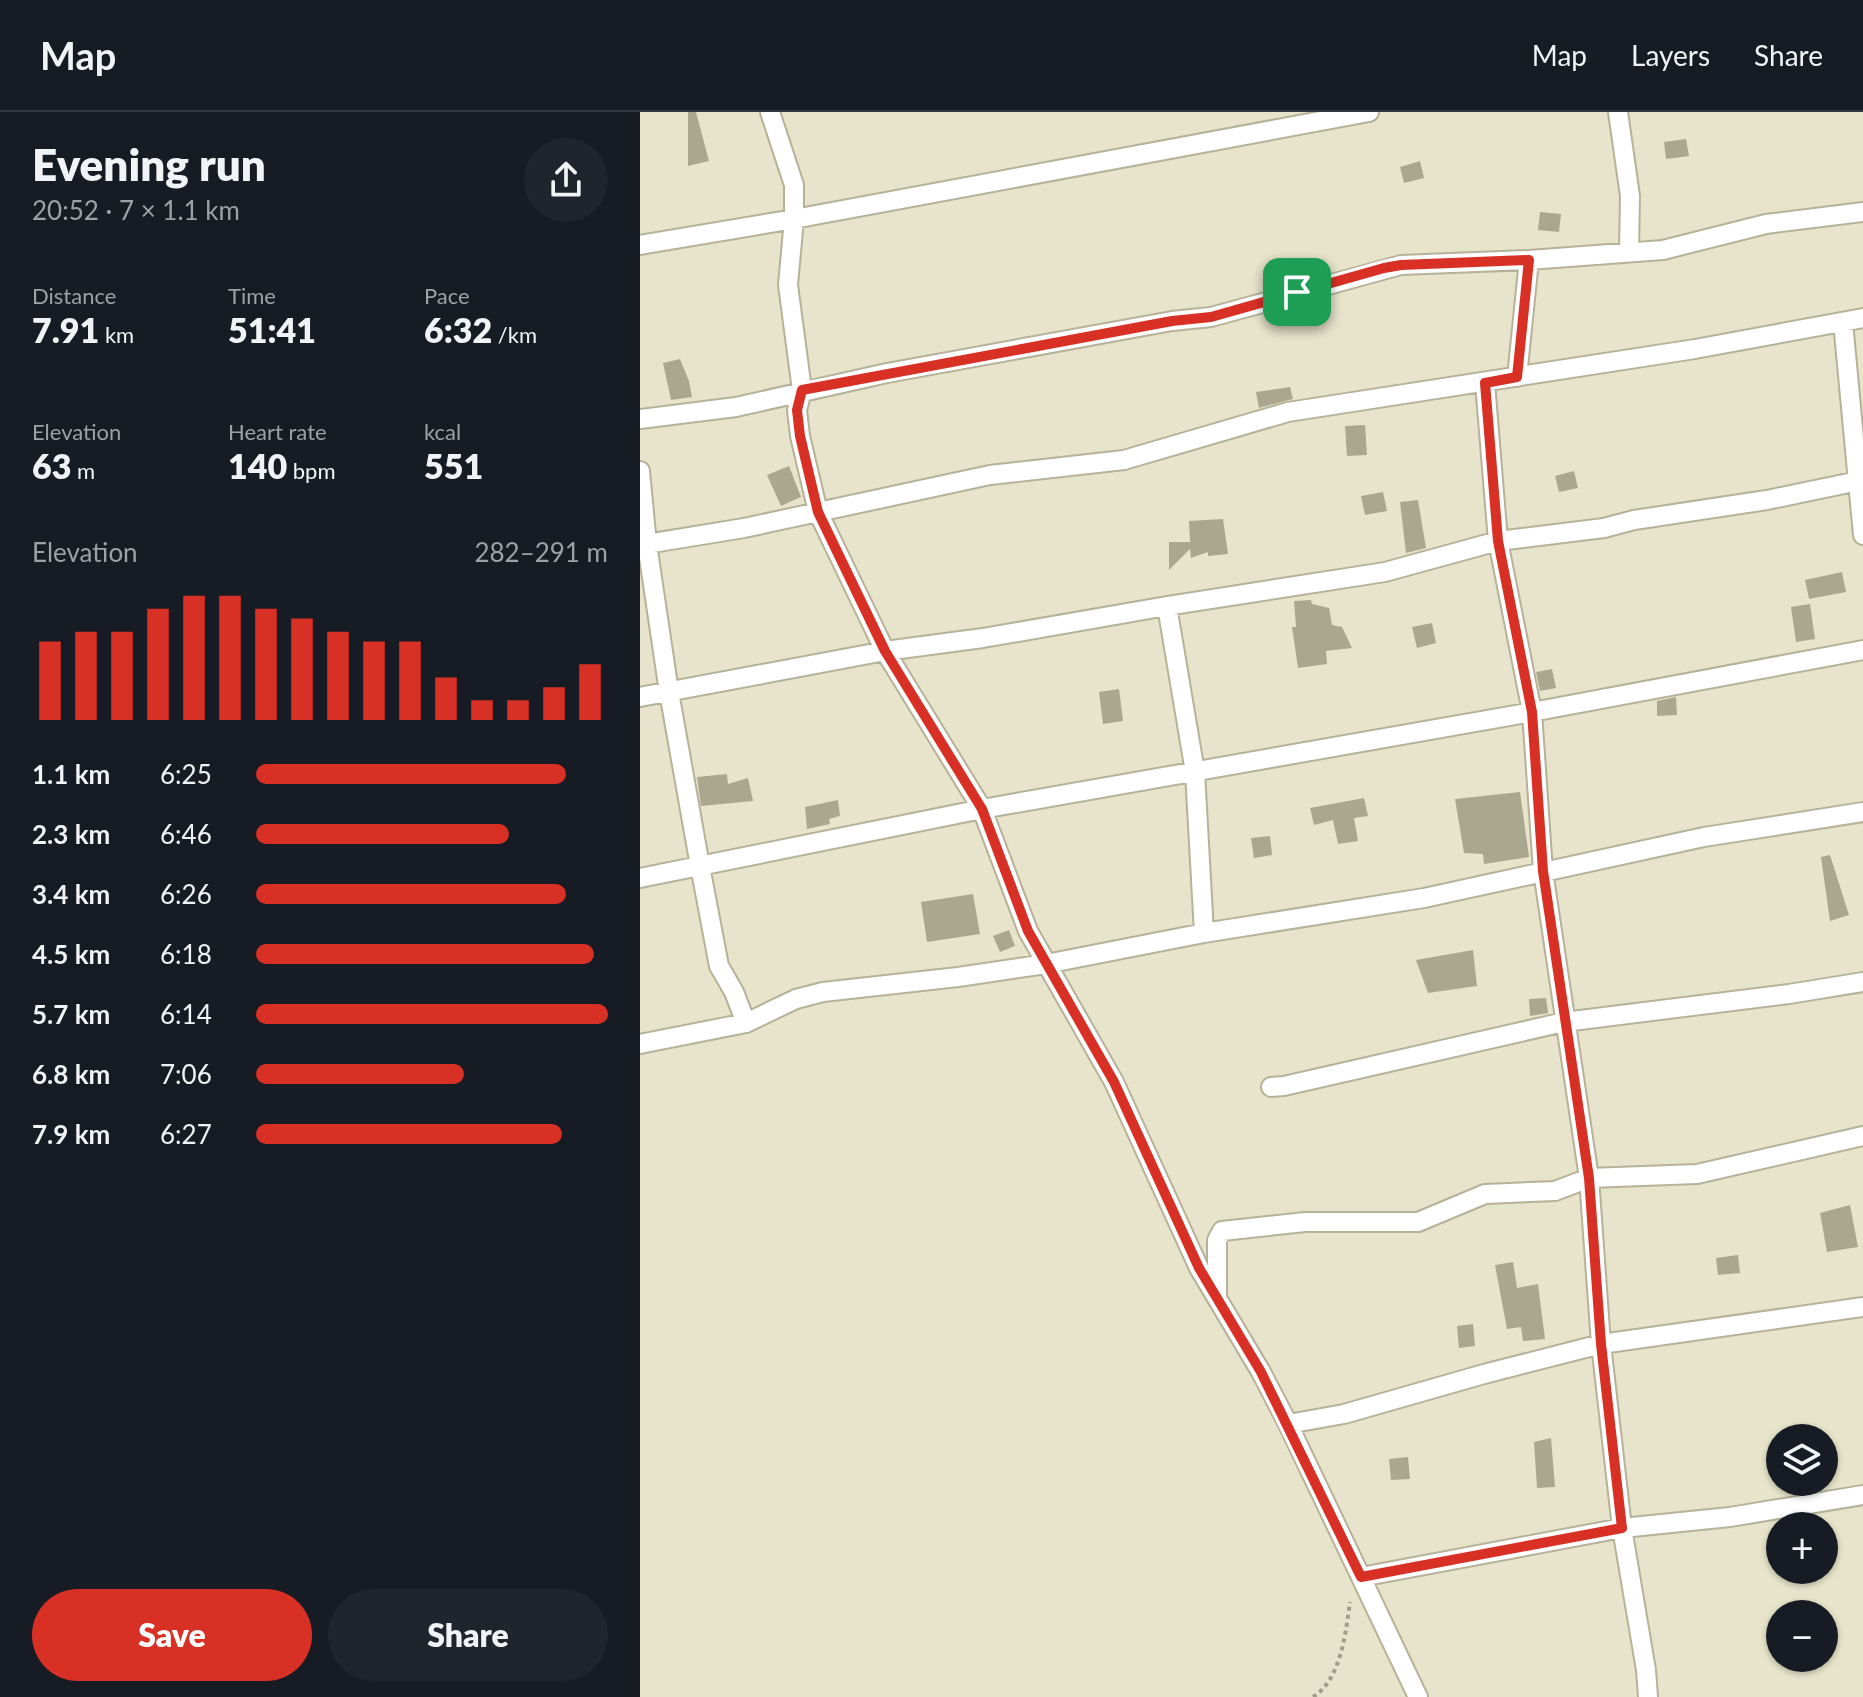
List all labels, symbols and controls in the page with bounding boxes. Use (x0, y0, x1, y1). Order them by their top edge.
text: Map (40, 32, 116, 78)
text: Map (1532, 38, 1587, 72)
text: Layers (1631, 38, 1710, 72)
text: Share (1754, 38, 1823, 72)
text: Evening run (32, 138, 266, 190)
button: share (524, 138, 608, 222)
text: 20:52 · 7 × 1.1 km (32, 194, 240, 226)
pin (1263, 258, 1331, 326)
icon: arrive (1275, 270, 1319, 314)
text: Distance (32, 282, 116, 309)
text: Time (228, 282, 276, 309)
text: Pace (424, 282, 470, 309)
text: 7.91 (32, 309, 99, 350)
text: 51:41 (228, 309, 316, 350)
text: 6:32 (424, 309, 492, 350)
text: km (99, 321, 134, 348)
text: /km (492, 321, 537, 348)
text: Elevation (32, 418, 121, 445)
text: Heart rate (228, 418, 327, 445)
text: kcal (424, 418, 461, 445)
text: 63 (32, 445, 71, 486)
text: 140 (228, 445, 287, 486)
text: 551 (424, 445, 483, 486)
text: m (71, 457, 95, 484)
text: bpm (287, 457, 336, 484)
text: Elevation (32, 536, 138, 568)
text: 282–291 m (474, 536, 608, 568)
text: 1.1 km (32, 758, 110, 790)
text: 6:25 (160, 758, 212, 790)
text: 2.3 km (32, 818, 110, 850)
text: 6:46 (160, 818, 212, 850)
text: 3.4 km (32, 878, 110, 910)
text: 6:26 (160, 878, 212, 910)
text: 4.5 km (32, 938, 110, 970)
text: 6:18 (160, 938, 212, 970)
text: 5.7 km (32, 998, 110, 1030)
text: 6:14 (160, 998, 212, 1030)
text: 6.8 km (32, 1058, 110, 1090)
text: 7:06 (160, 1058, 212, 1090)
text: 7.9 km (32, 1118, 110, 1150)
text: 6:27 (160, 1118, 212, 1150)
map controls (1766, 1424, 1838, 1672)
button: layers (1766, 1424, 1838, 1496)
button: + (1766, 1512, 1838, 1584)
button: Save (32, 1589, 312, 1681)
button: Share (328, 1589, 608, 1681)
button: − (1766, 1600, 1838, 1672)

